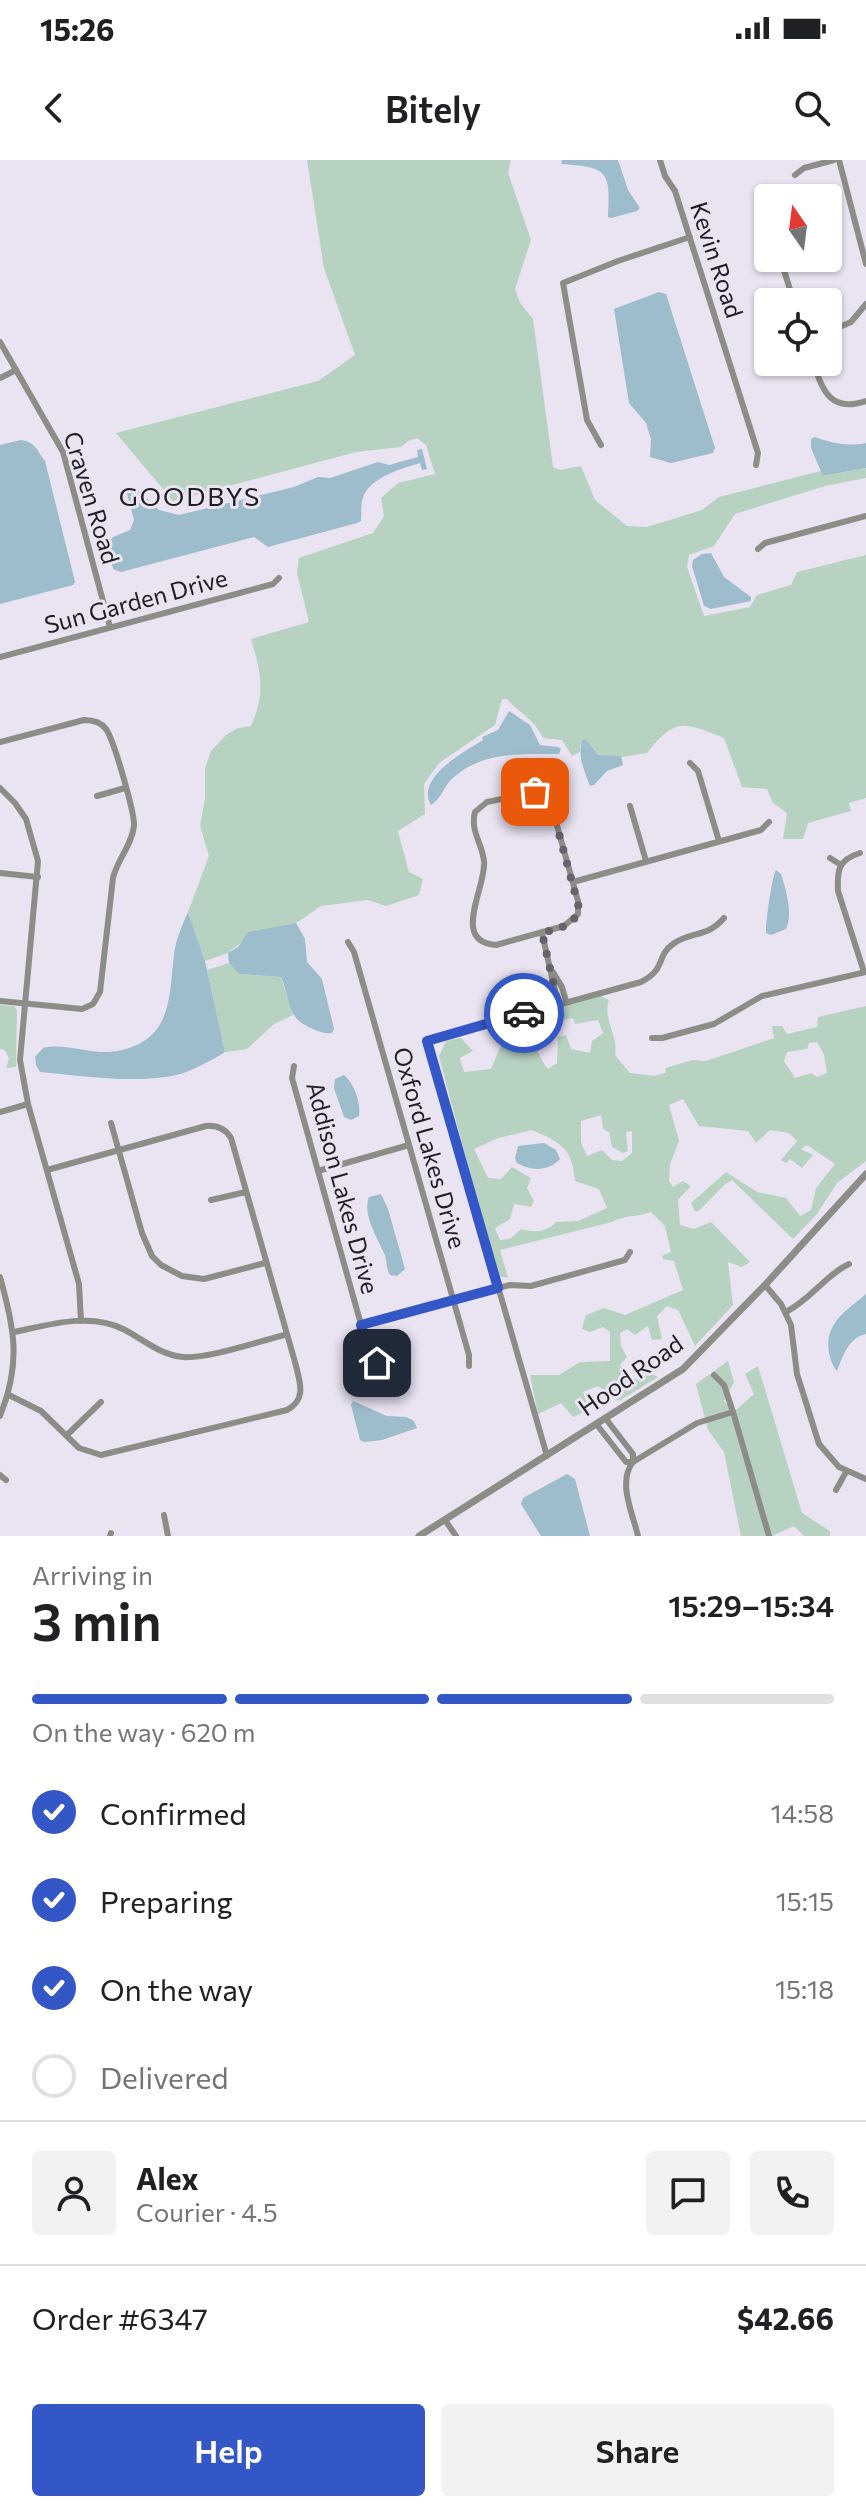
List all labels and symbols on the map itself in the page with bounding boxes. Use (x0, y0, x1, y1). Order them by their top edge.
north arrow (754, 184, 842, 272)
street label: Kevin Road (685, 198, 750, 321)
street label: Craven Road (59, 428, 126, 567)
district label: GOODBYS (119, 480, 261, 511)
street label: Sun Garden Drive (41, 562, 230, 639)
pin (501, 758, 569, 826)
courier (484, 973, 564, 1053)
street label: Oxford Lakes Drive (388, 1044, 473, 1252)
street label: Addison Lakes Drive (301, 1078, 386, 1297)
street label: Hood Road (572, 1328, 688, 1421)
pin (343, 1329, 411, 1397)

